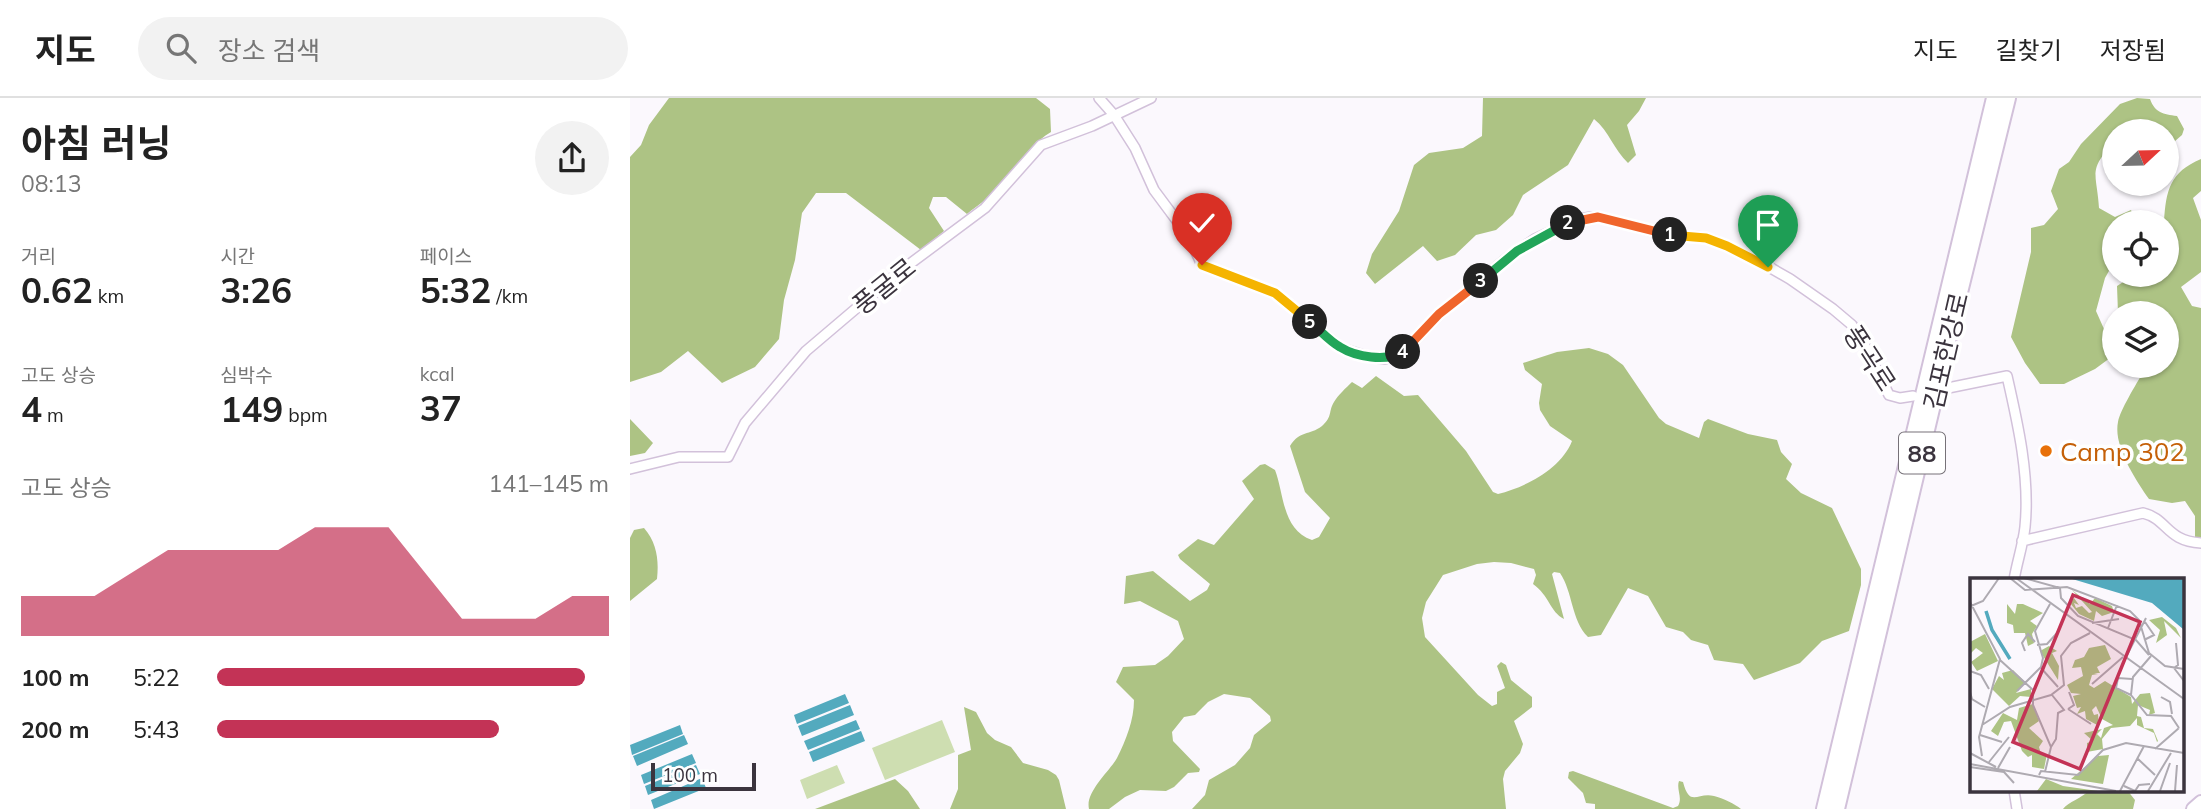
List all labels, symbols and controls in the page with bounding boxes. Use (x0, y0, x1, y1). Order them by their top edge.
search box (138, 17, 628, 80)
text: 지도 (35, 29, 96, 70)
icon: search (162, 29, 200, 67)
text: 장소 검색 (218, 34, 320, 67)
text: 지도 (1913, 35, 1958, 65)
text: 길찾기 (1996, 35, 2062, 65)
text: 저장됨 (2100, 35, 2166, 65)
text: 아침 러닝 (21, 119, 171, 167)
north arrow (2102, 119, 2179, 196)
map controls (2102, 119, 2179, 378)
button: share (535, 121, 609, 195)
text: 08:13 (21, 169, 81, 198)
pin (1172, 193, 1232, 265)
pin (1738, 195, 1798, 267)
icon: check (1183, 204, 1221, 242)
pin: 2 (1550, 206, 1586, 240)
icon: arrive (1749, 206, 1787, 244)
text: 2 (1562, 210, 1573, 234)
button: locate (2102, 210, 2179, 287)
pin: 1 (1653, 218, 1688, 252)
text: 1 (1664, 222, 1675, 246)
text: 거리 (21, 244, 56, 268)
text: 시간 (220, 244, 255, 268)
text: 페이스 (420, 244, 472, 268)
street label: 풍굴로 (846, 251, 922, 321)
pin: 3 (1464, 264, 1498, 298)
text: 0.62 (21, 268, 93, 312)
text: 3:26 (220, 268, 292, 312)
text: 5:32 (420, 268, 491, 312)
text: 3 (1475, 268, 1486, 292)
text: km (93, 284, 124, 308)
text: /km (491, 284, 528, 308)
street label: 김포한강로 (1916, 289, 1976, 413)
button: layers (2102, 301, 2179, 378)
pin: 5 (1292, 304, 1328, 340)
text: 5 (1304, 309, 1315, 333)
street label: 풍곡로 (1837, 319, 1903, 397)
pin: 4 (1386, 334, 1420, 370)
text: 4 (1397, 339, 1408, 363)
text: kcal (420, 362, 454, 386)
text: 고도 상승 (21, 363, 96, 387)
text: 심박수 (220, 363, 273, 387)
text: 37 (420, 386, 462, 430)
text: 4 (21, 387, 42, 431)
text: 149 (220, 387, 283, 431)
text: m (42, 403, 64, 427)
text: bpm (283, 403, 328, 427)
road number: 88 (1899, 432, 1945, 474)
place label: Camp 302 (2060, 435, 2185, 468)
marker: Camp 302 (2038, 443, 2054, 459)
text: 141–145 m (488, 469, 609, 498)
text: 고도 상승 (21, 473, 112, 502)
inset map (1970, 578, 2184, 792)
text: 100 m (21, 663, 89, 692)
text: 5:22 (133, 663, 180, 692)
text: 200 m (21, 715, 89, 744)
text: 5:43 (133, 715, 180, 744)
scale bar (651, 760, 756, 792)
text: 100 m (662, 763, 718, 787)

